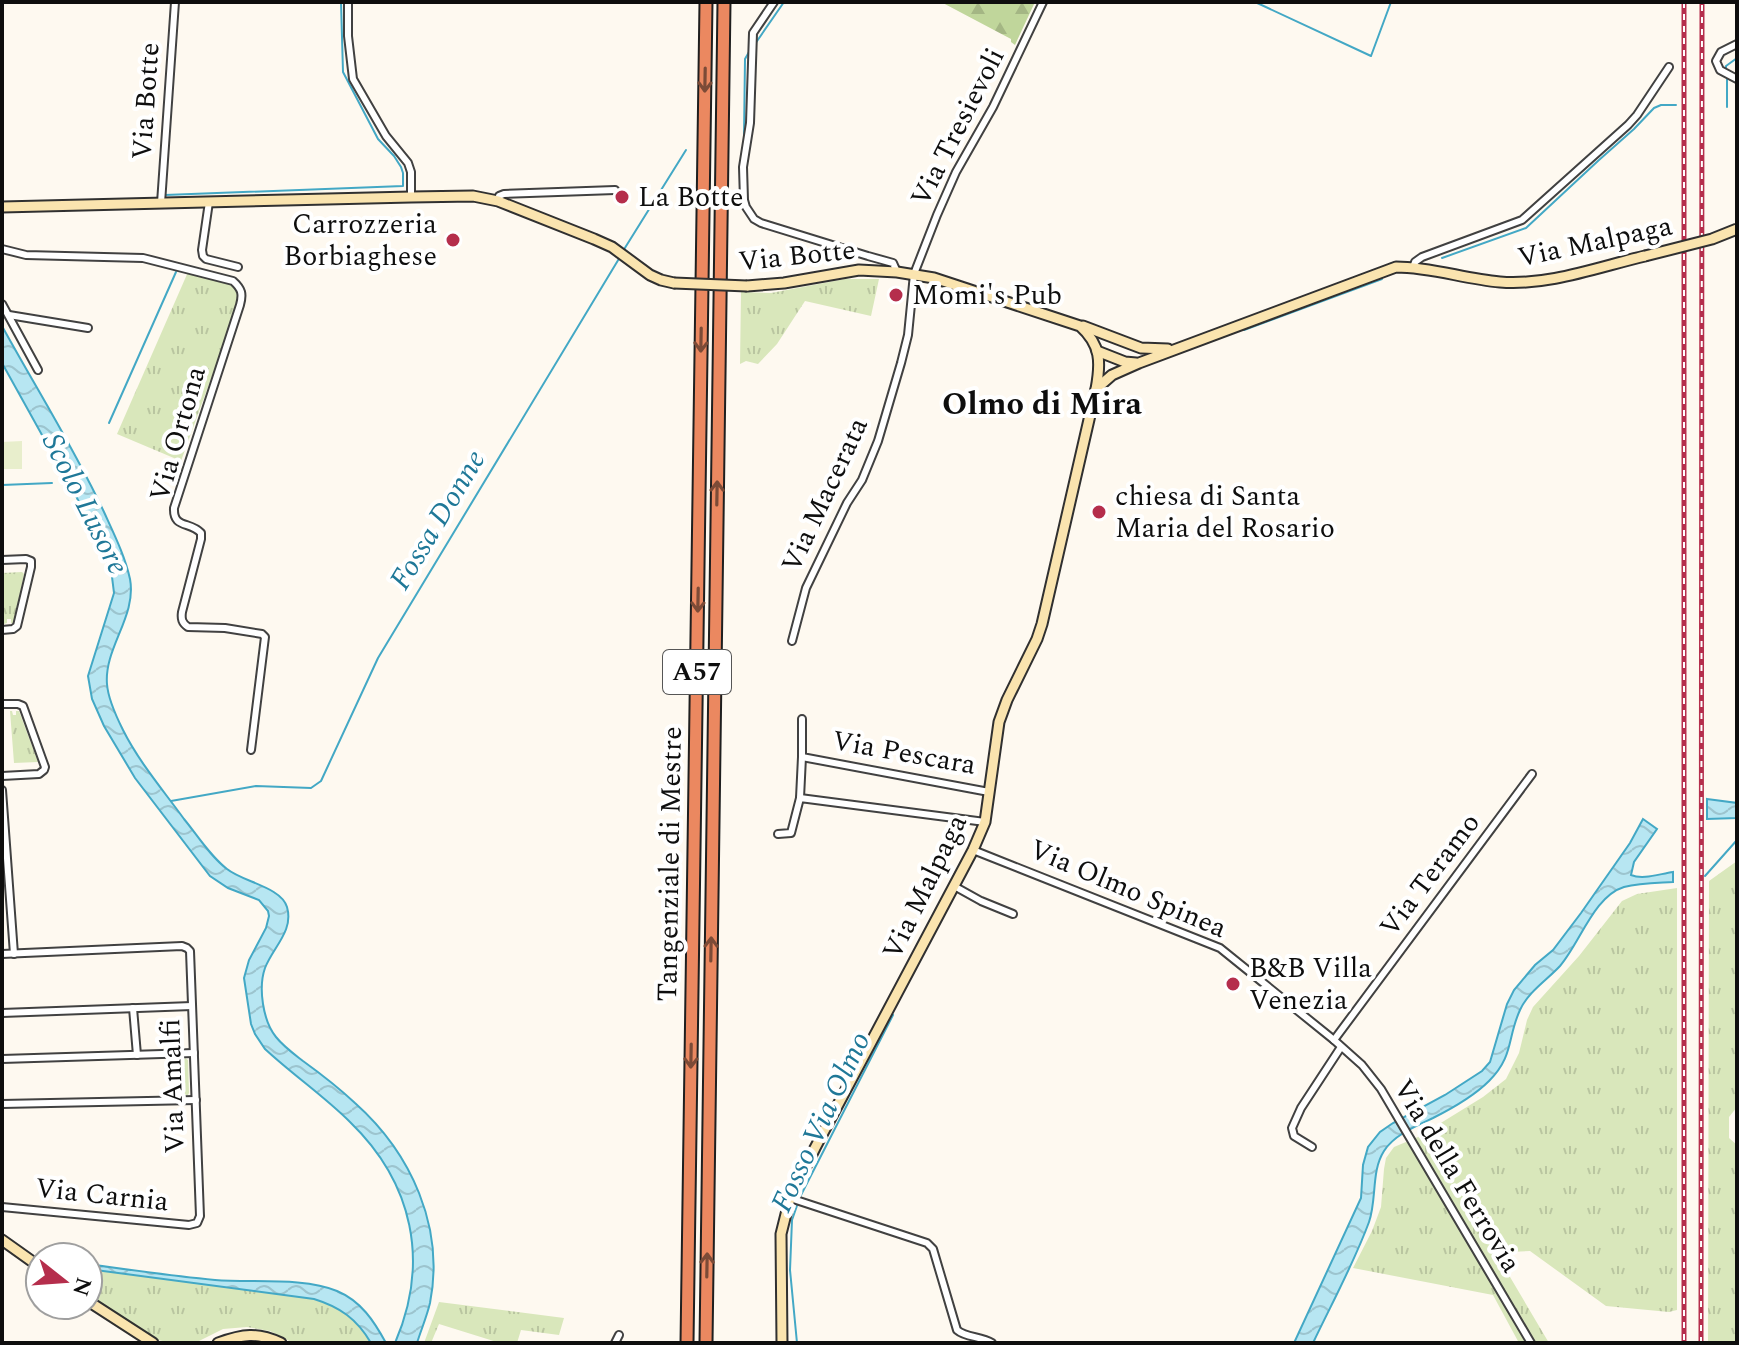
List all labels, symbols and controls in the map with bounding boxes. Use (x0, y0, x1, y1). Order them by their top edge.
street label: Via Tresievoli (900, 40, 1016, 214)
street label: Via Botte (120, 41, 172, 161)
one-way arrow (697, 66, 713, 93)
place label: La Botte (638, 176, 744, 219)
marker: La Botte (613, 188, 631, 206)
place label: Carrozzeria Borbiaghese (284, 203, 437, 278)
street label: Via Malpaga (1514, 205, 1677, 279)
street label: Via Botte (736, 228, 858, 284)
marker: Carrozzeria Borbiaghese (444, 231, 462, 249)
place label: Momi's Pub (912, 274, 1062, 317)
marker: Momi's Pub (887, 286, 905, 304)
one-way arrow (694, 326, 709, 353)
street label: Via Ortona (138, 361, 218, 507)
district label: Olmo di Mira (942, 380, 1143, 429)
street label: Via Macerata (770, 410, 880, 579)
water label: Scolo Lusore (30, 425, 140, 583)
water label: Fossa Donne (378, 441, 498, 599)
place label: chiesa di Santa Maria del Rosario (1115, 475, 1335, 550)
one-way arrow (710, 480, 725, 507)
marker: chiesa di Santa Maria del Rosario (1090, 503, 1108, 521)
one-way arrow (690, 586, 705, 613)
road number: A57 (663, 650, 731, 694)
street label: Via Pescara (829, 719, 980, 787)
street label: Tangenziale di Mestre (646, 726, 694, 1002)
street label: Via Teramo (1369, 804, 1491, 946)
street label: Via Malpaga (871, 807, 979, 967)
street label: Via Olmo Spinea (1023, 828, 1234, 950)
one-way arrow (703, 936, 719, 963)
place label: B&B Villa Venezia (1249, 947, 1372, 1022)
marker: B&B Villa Venezia (1224, 975, 1242, 993)
street label: Via Amalfi (149, 1018, 197, 1154)
water label: Fosso Via Olmo (759, 1024, 883, 1220)
one-way arrow (683, 1042, 699, 1069)
street label: Via della Ferrovia (1382, 1071, 1532, 1281)
street label: Via Carnia (33, 1167, 171, 1223)
north arrow (24, 1241, 104, 1321)
one-way arrow (699, 1252, 714, 1279)
text: N (63, 1273, 100, 1300)

